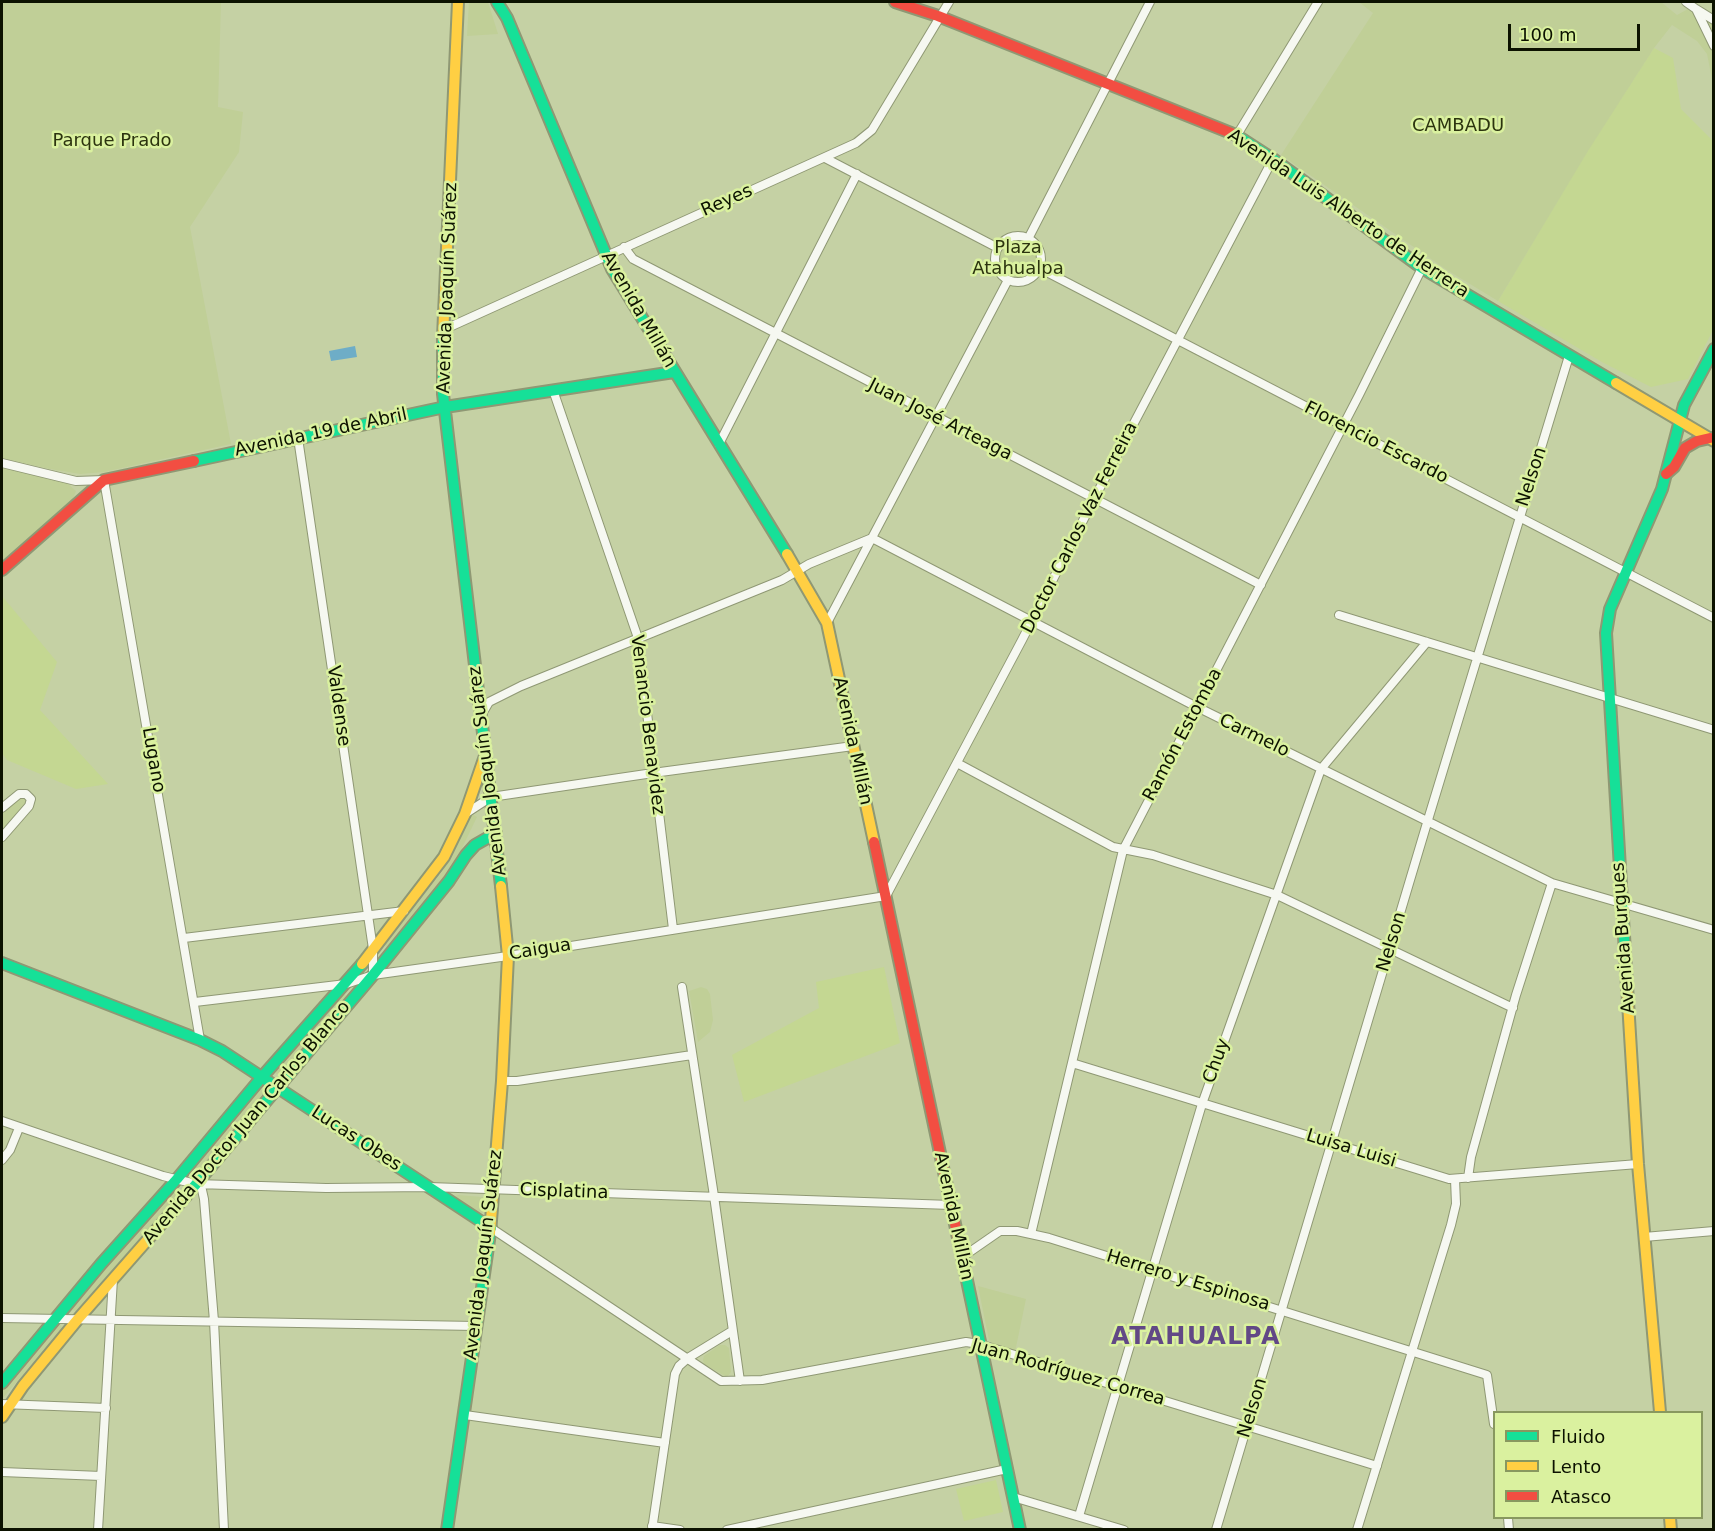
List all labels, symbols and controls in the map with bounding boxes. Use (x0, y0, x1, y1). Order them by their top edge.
scale bar (1511, 12, 1643, 50)
text: 100 m (1519, 24, 1577, 45)
park label: CAMBADU (1412, 115, 1504, 137)
street label: Avenida Luis Alberto de Herrera (1223, 125, 1473, 303)
park label: Parque Prado (52, 130, 172, 152)
street label: Reyes (698, 180, 756, 222)
street label: Avenida Joaquín Suárez (434, 182, 462, 394)
park label: Plaza Atahualpa (972, 237, 1064, 280)
street label: Avenida Millán (596, 248, 680, 372)
street label: Juan José Arteaga (864, 374, 1016, 466)
street label: Florencio Escardo (1300, 397, 1452, 489)
street label: Avenida 19 de Abril (233, 404, 409, 462)
street label: Doctor Carlos Vaz Ferreira (1017, 419, 1143, 637)
street label: Nelson (1512, 444, 1552, 510)
street label: Venancio Benavidez (625, 634, 669, 816)
street label: Valdense (322, 664, 354, 748)
street label: Avenida Joaquín Suárez (464, 665, 512, 877)
street label: Ramón Estomba (1139, 665, 1227, 805)
street label: Avenida Millán (828, 675, 876, 807)
street label: Carmelo (1215, 710, 1293, 762)
street label: Lugano (137, 726, 169, 794)
street label: Avenida Burgues (1608, 862, 1640, 1014)
street label: Nelson (1373, 910, 1411, 974)
street label: Caigua (507, 934, 573, 966)
street label: Avenida Doctor Juan Carlos Blanco (139, 997, 355, 1249)
street label: Chuy (1199, 1036, 1235, 1086)
street label: Lucas Obes (307, 1102, 405, 1176)
street label: Luisa Luisi (1303, 1125, 1399, 1173)
street label: Avenida Joaquín Suárez (460, 1149, 508, 1361)
street label: Avenida Millán (929, 1150, 977, 1282)
street label: Cisplatina (519, 1180, 609, 1204)
street label: Herrero y Espinosa (1104, 1246, 1272, 1316)
district label: ATAHUALPA (1111, 1324, 1281, 1352)
street label: Juan Rodríguez Correa (969, 1335, 1167, 1411)
street label: Nelson (1234, 1376, 1272, 1440)
legend (1493, 1411, 1703, 1519)
text: Fluido (1551, 1426, 1605, 1447)
text: Lento (1551, 1456, 1601, 1477)
text: Atasco (1551, 1486, 1611, 1507)

